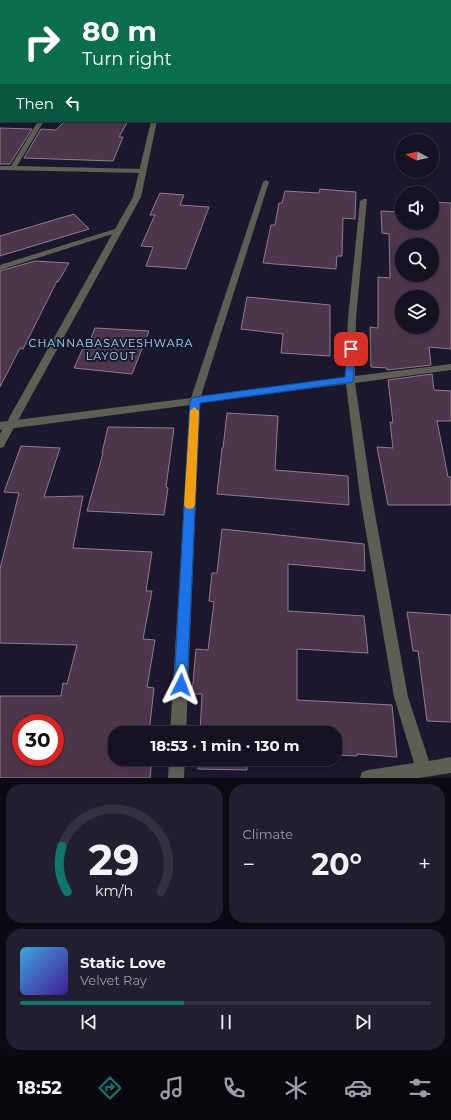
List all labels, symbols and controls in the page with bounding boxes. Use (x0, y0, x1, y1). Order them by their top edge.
text: 80 m (82, 14, 157, 48)
icon: right (16, 16, 68, 68)
text: Turn right (82, 48, 172, 70)
icon: left (62, 92, 84, 114)
text: Then (16, 94, 54, 113)
north arrow (395, 134, 439, 178)
map controls (395, 134, 439, 334)
button: sound (395, 186, 439, 230)
button: search (395, 238, 439, 282)
button: layers (395, 290, 439, 334)
pin (334, 332, 368, 366)
district label: CHANNABASAVESHWARA LAYOUT (29, 336, 193, 363)
icon: arrive (340, 338, 362, 360)
position arrow (160, 664, 202, 706)
speed limit sign: 30 (12, 714, 64, 766)
text: 18:53 · 1 min · 130 m (150, 736, 300, 755)
text: Climate (243, 826, 293, 842)
text: 29 (89, 834, 140, 884)
text: 20° (311, 846, 362, 883)
text: − (243, 851, 255, 878)
text: + (418, 851, 431, 878)
text: km/h (95, 881, 133, 899)
text: Static Love (80, 953, 166, 972)
text: Velvet Ray (80, 972, 147, 988)
icon: previous (78, 1011, 100, 1033)
icon: pause (215, 1011, 237, 1033)
icon: next (352, 1011, 374, 1033)
icon: directions (96, 1074, 124, 1102)
icon: music (158, 1074, 186, 1102)
icon: phone (220, 1074, 248, 1102)
icon: climate (282, 1074, 310, 1102)
icon: car (344, 1074, 372, 1102)
icon: filters (406, 1074, 434, 1102)
text: 18:52 (17, 1077, 62, 1099)

